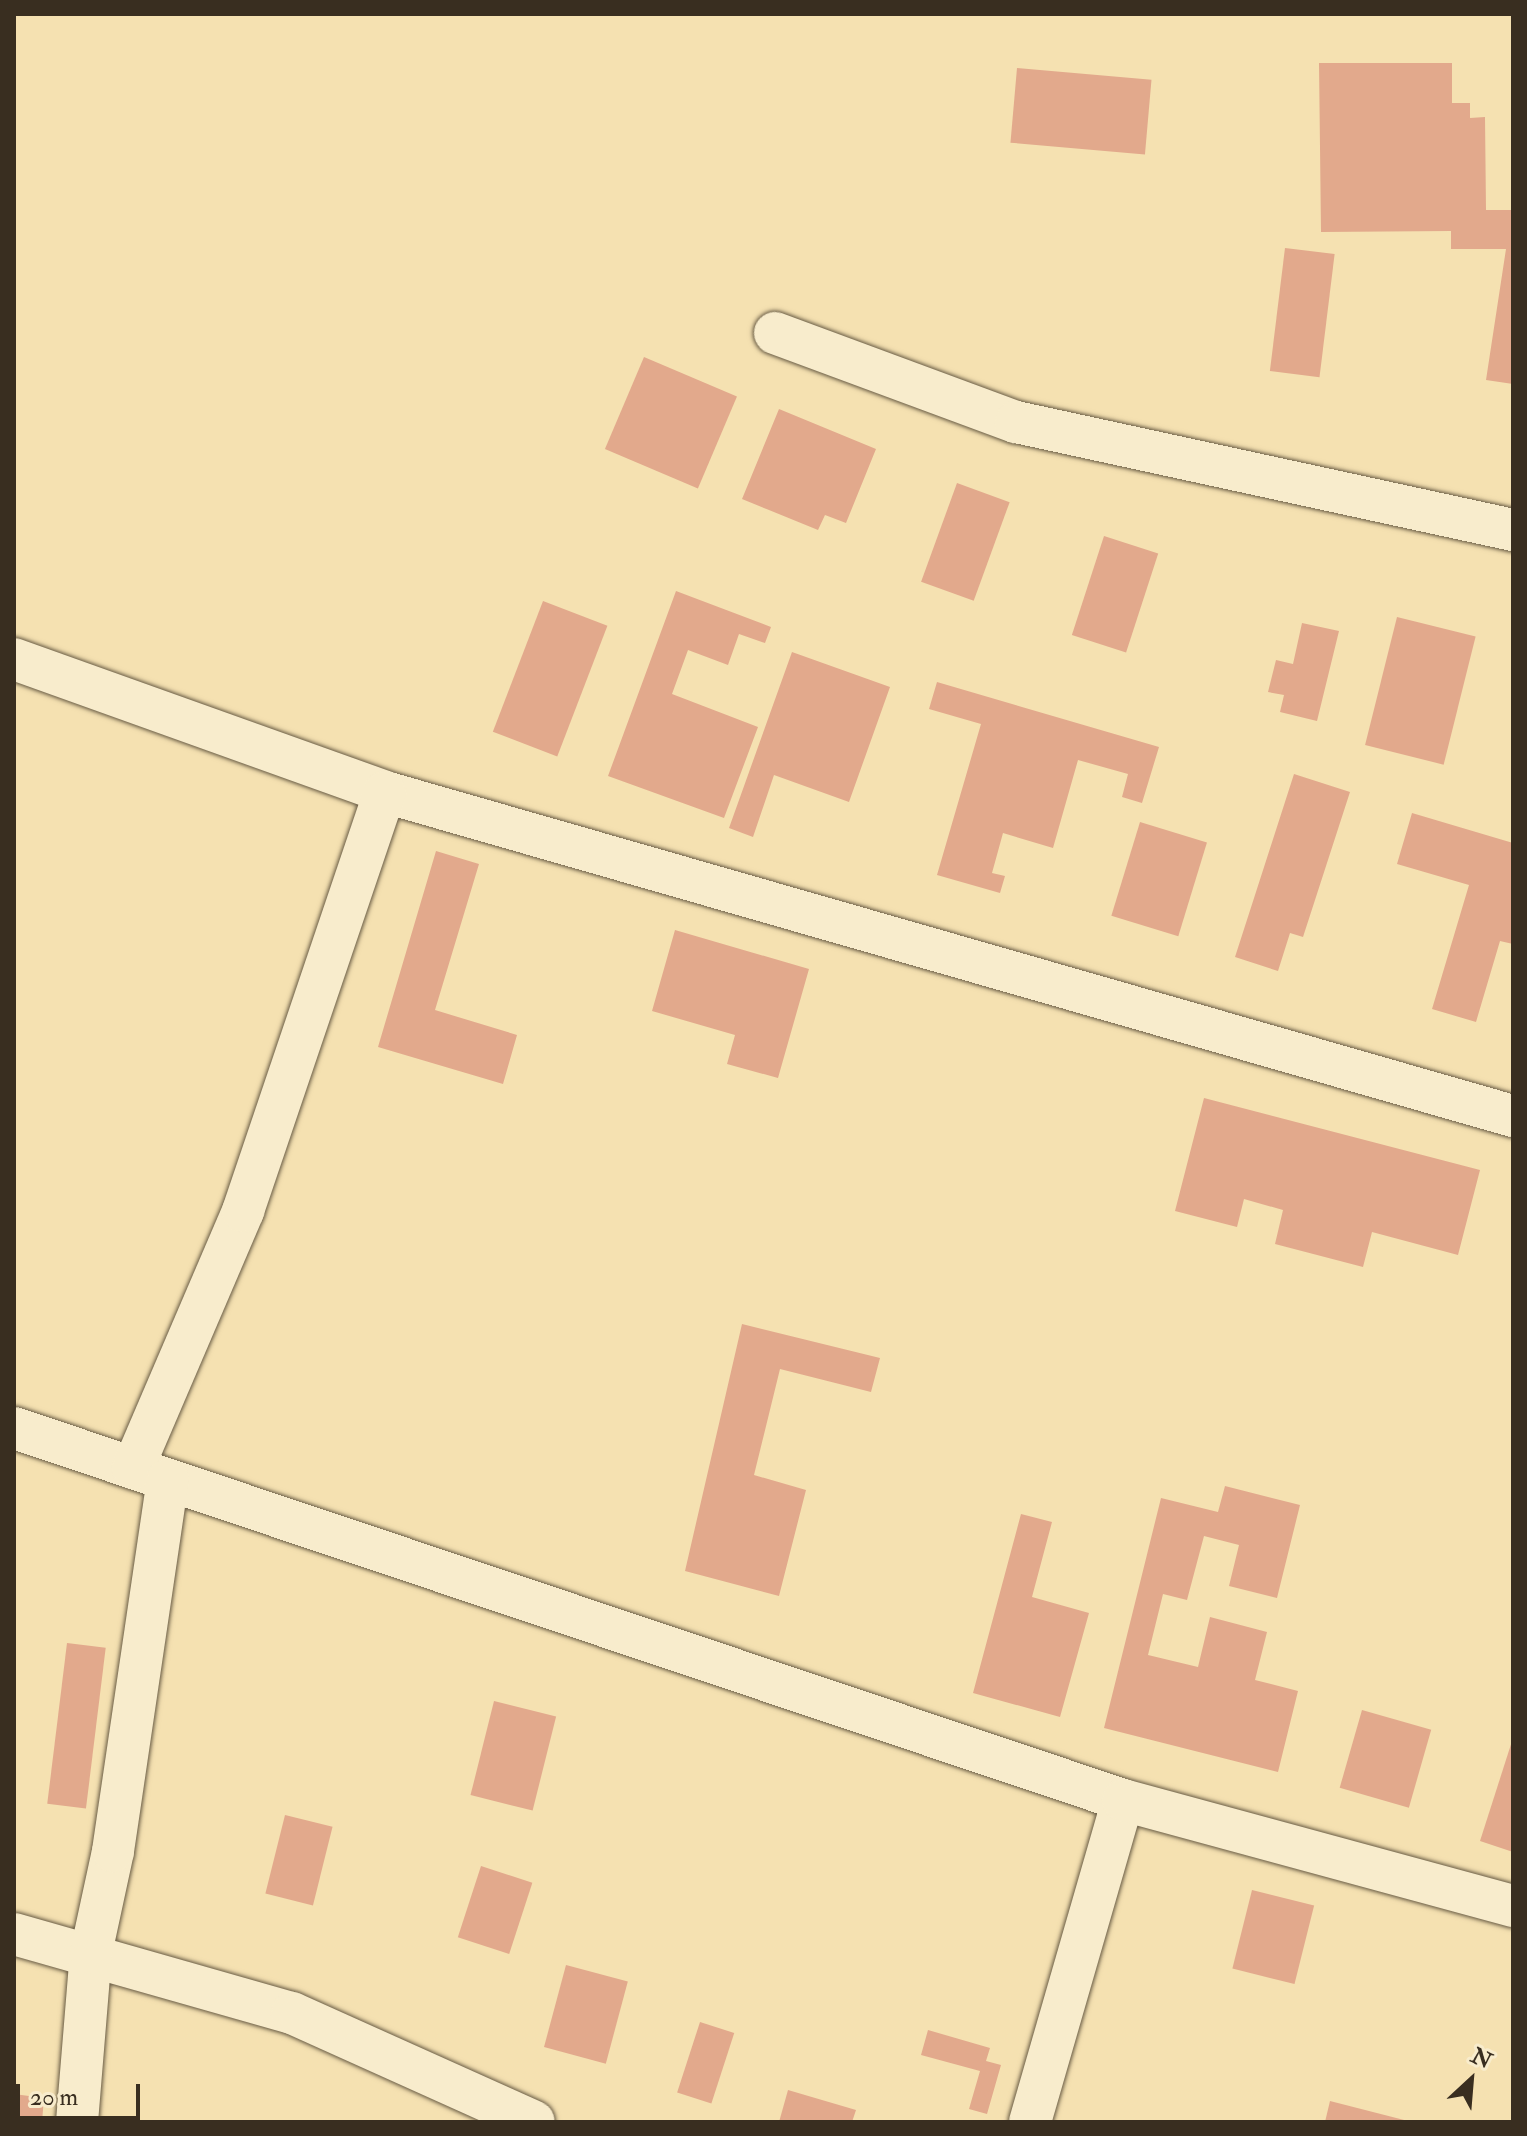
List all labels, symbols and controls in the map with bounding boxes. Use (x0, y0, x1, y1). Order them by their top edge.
north arrow (1431, 2040, 1511, 2120)
text: N (1467, 2042, 1497, 2075)
scale bar (20, 2068, 144, 2118)
text: 20 m (30, 2082, 78, 2113)

